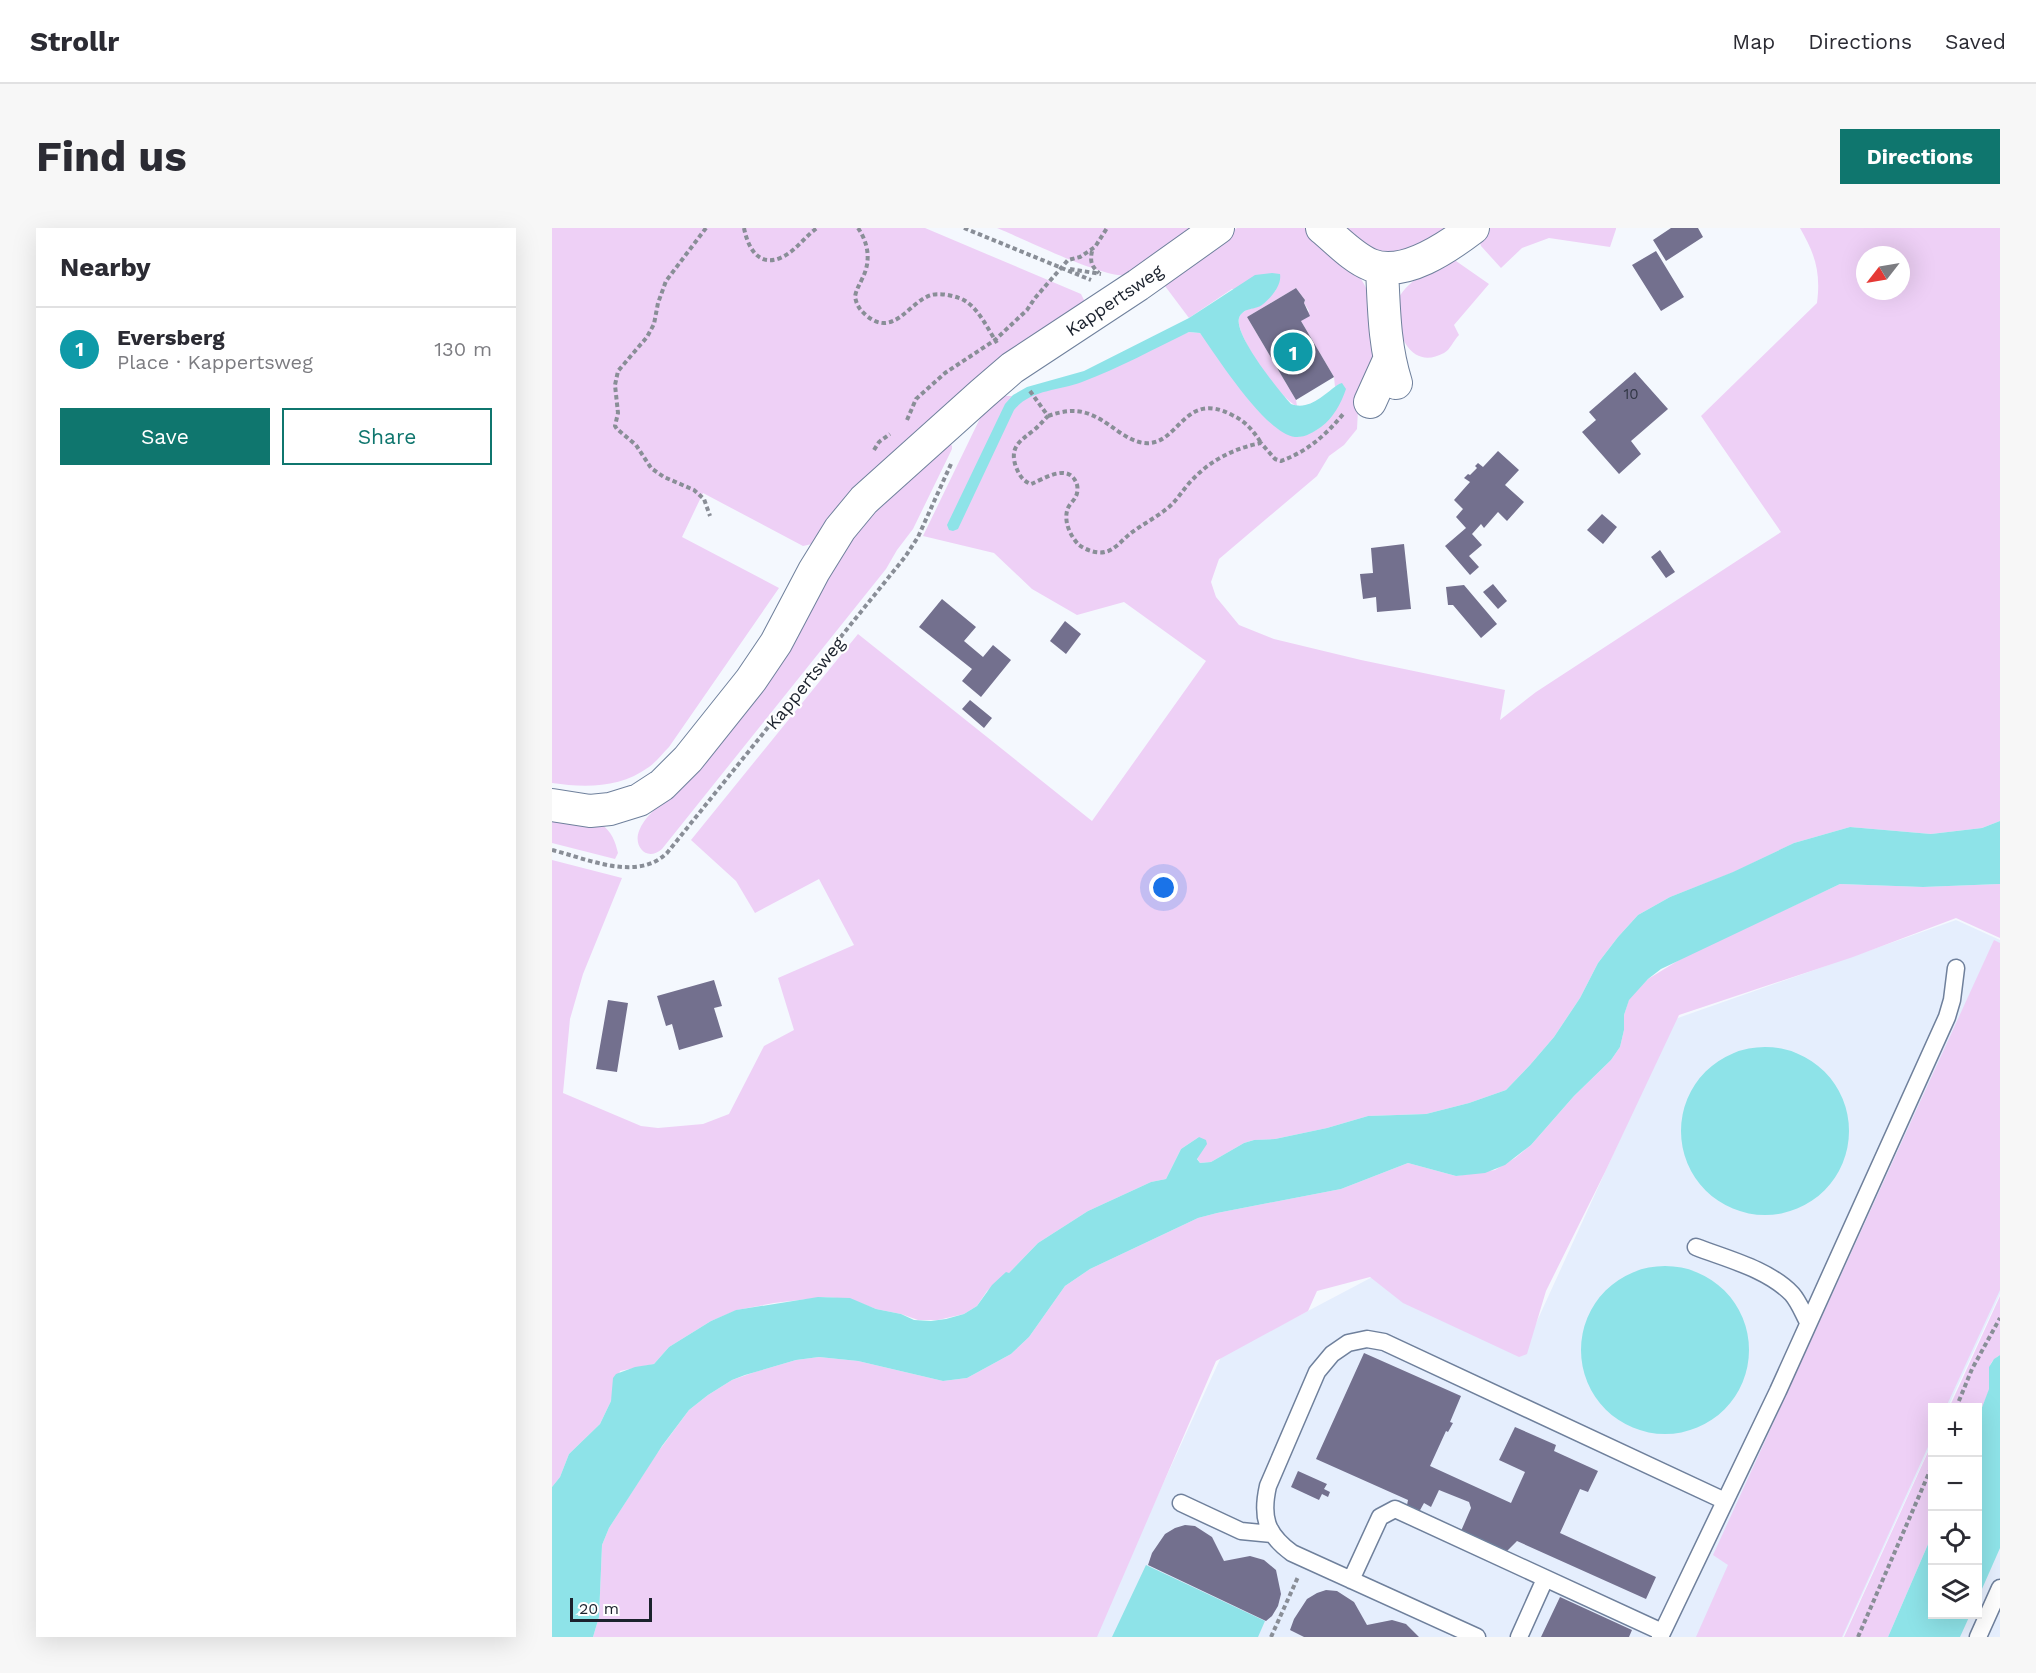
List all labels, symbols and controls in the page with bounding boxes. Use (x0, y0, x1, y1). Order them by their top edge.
text: Strollr (30, 25, 119, 58)
text: Map (1732, 29, 1775, 54)
text: Directions (1808, 29, 1912, 54)
text: Saved (1945, 29, 2006, 54)
button: Directions (1840, 129, 2000, 184)
text: Find us (36, 132, 187, 181)
north arrow (1856, 246, 1910, 300)
text: Nearby (60, 252, 151, 282)
street label: Kappertsweg (1061, 260, 1167, 340)
text: Eversberg (117, 325, 225, 350)
pin: 1 (1274, 330, 1312, 374)
text: 1 (75, 337, 84, 361)
text: 130 m (434, 337, 492, 361)
text: Place · Kappertsweg (117, 350, 313, 374)
house number: 10 (1623, 385, 1639, 403)
button: Save (60, 408, 270, 465)
button: Share (282, 408, 492, 465)
street label: Kappertsweg (761, 632, 849, 733)
your location (1149, 873, 1178, 902)
map controls (1928, 1403, 1982, 1619)
button: + (1928, 1403, 1982, 1457)
button: − (1928, 1457, 1982, 1511)
button: locate (1928, 1511, 1982, 1565)
button: layers (1928, 1565, 1982, 1619)
scale bar (570, 1595, 652, 1622)
text: 20 m (579, 1599, 619, 1618)

